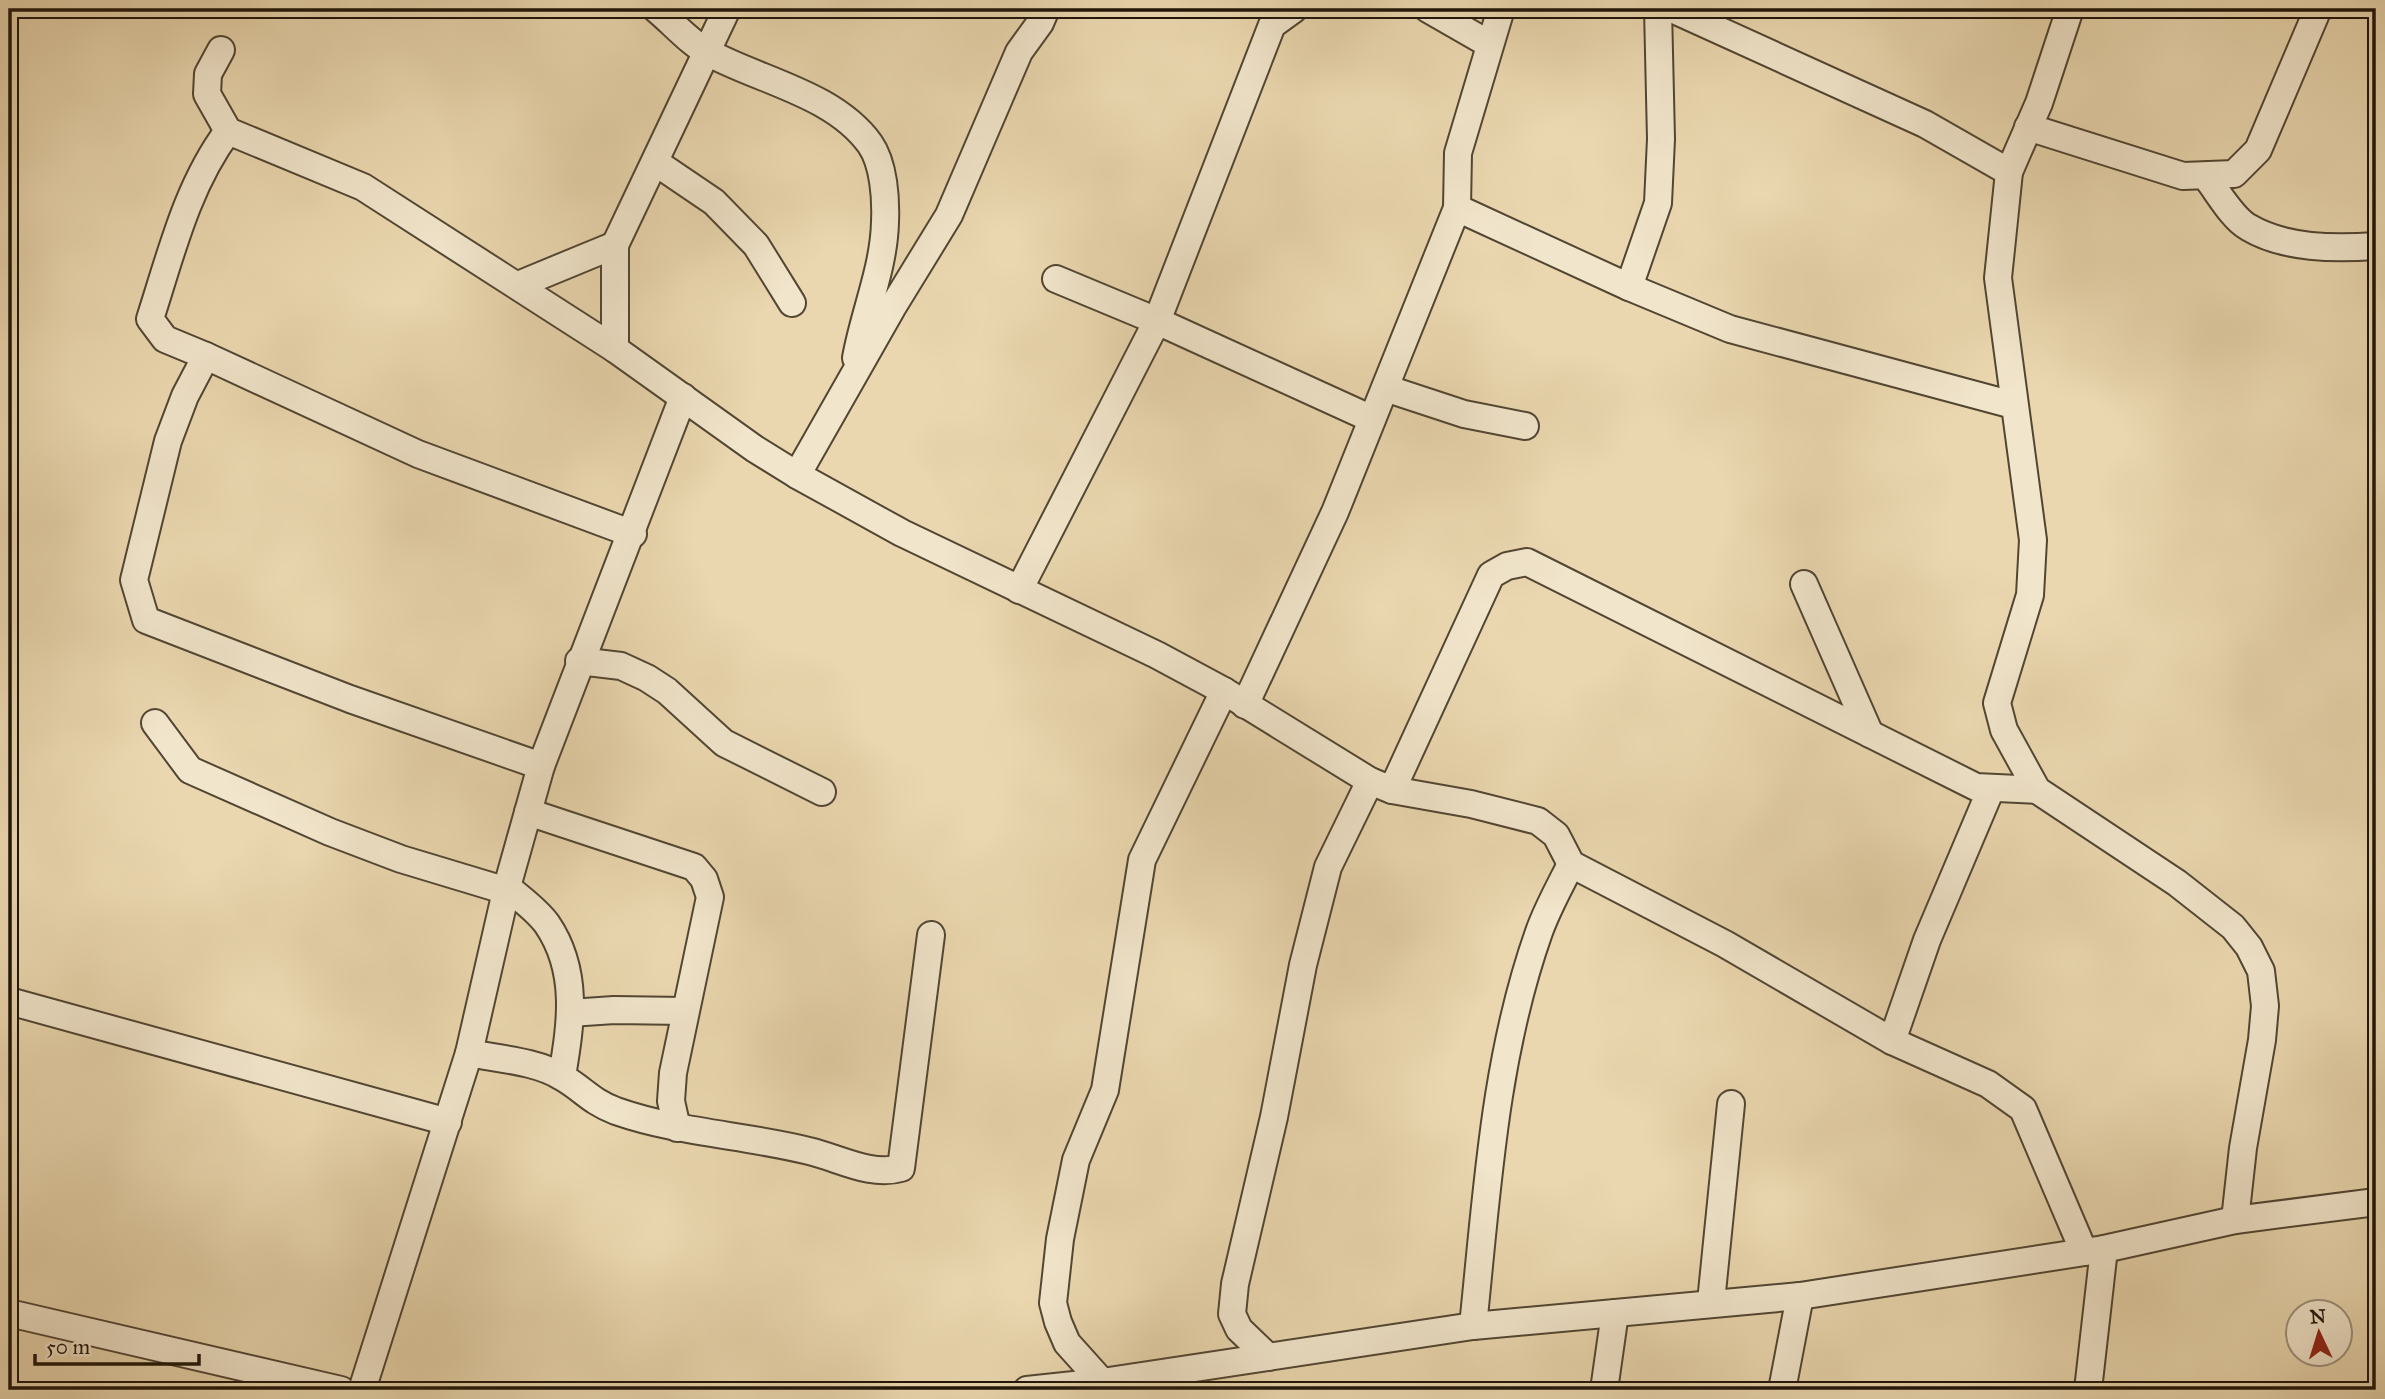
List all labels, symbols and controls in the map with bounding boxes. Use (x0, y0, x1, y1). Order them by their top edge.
north arrow (2284, 1298, 2354, 1368)
text: N (2309, 1305, 2327, 1329)
scale bar (35, 1322, 200, 1366)
text: 50 m (46, 1334, 91, 1360)

